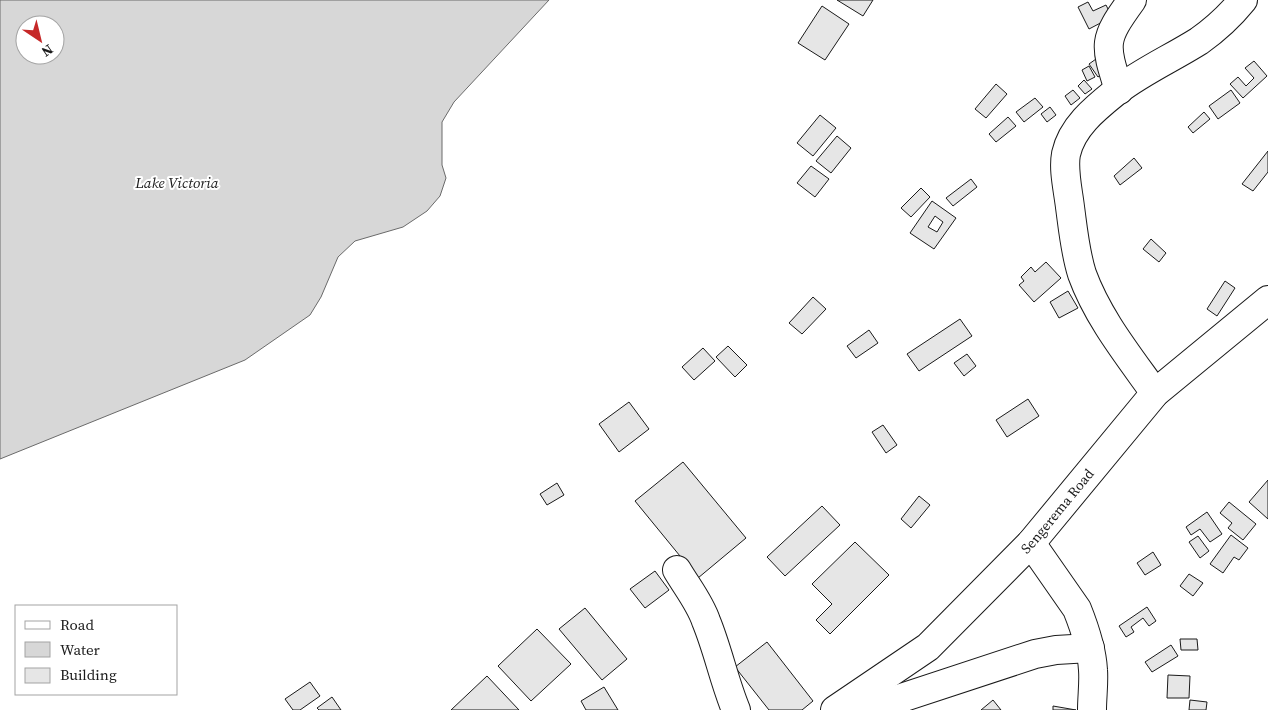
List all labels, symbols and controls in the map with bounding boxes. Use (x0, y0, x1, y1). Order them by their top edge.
north arrow (15, 15, 65, 65)
text: N (38, 40, 57, 62)
water label: Lake Victoria (134, 172, 219, 193)
street label: Sengerema Road (1016, 464, 1098, 558)
legend (15, 605, 178, 695)
text: Road (60, 614, 94, 635)
text: Water (60, 639, 101, 660)
text: Building (60, 664, 117, 685)

